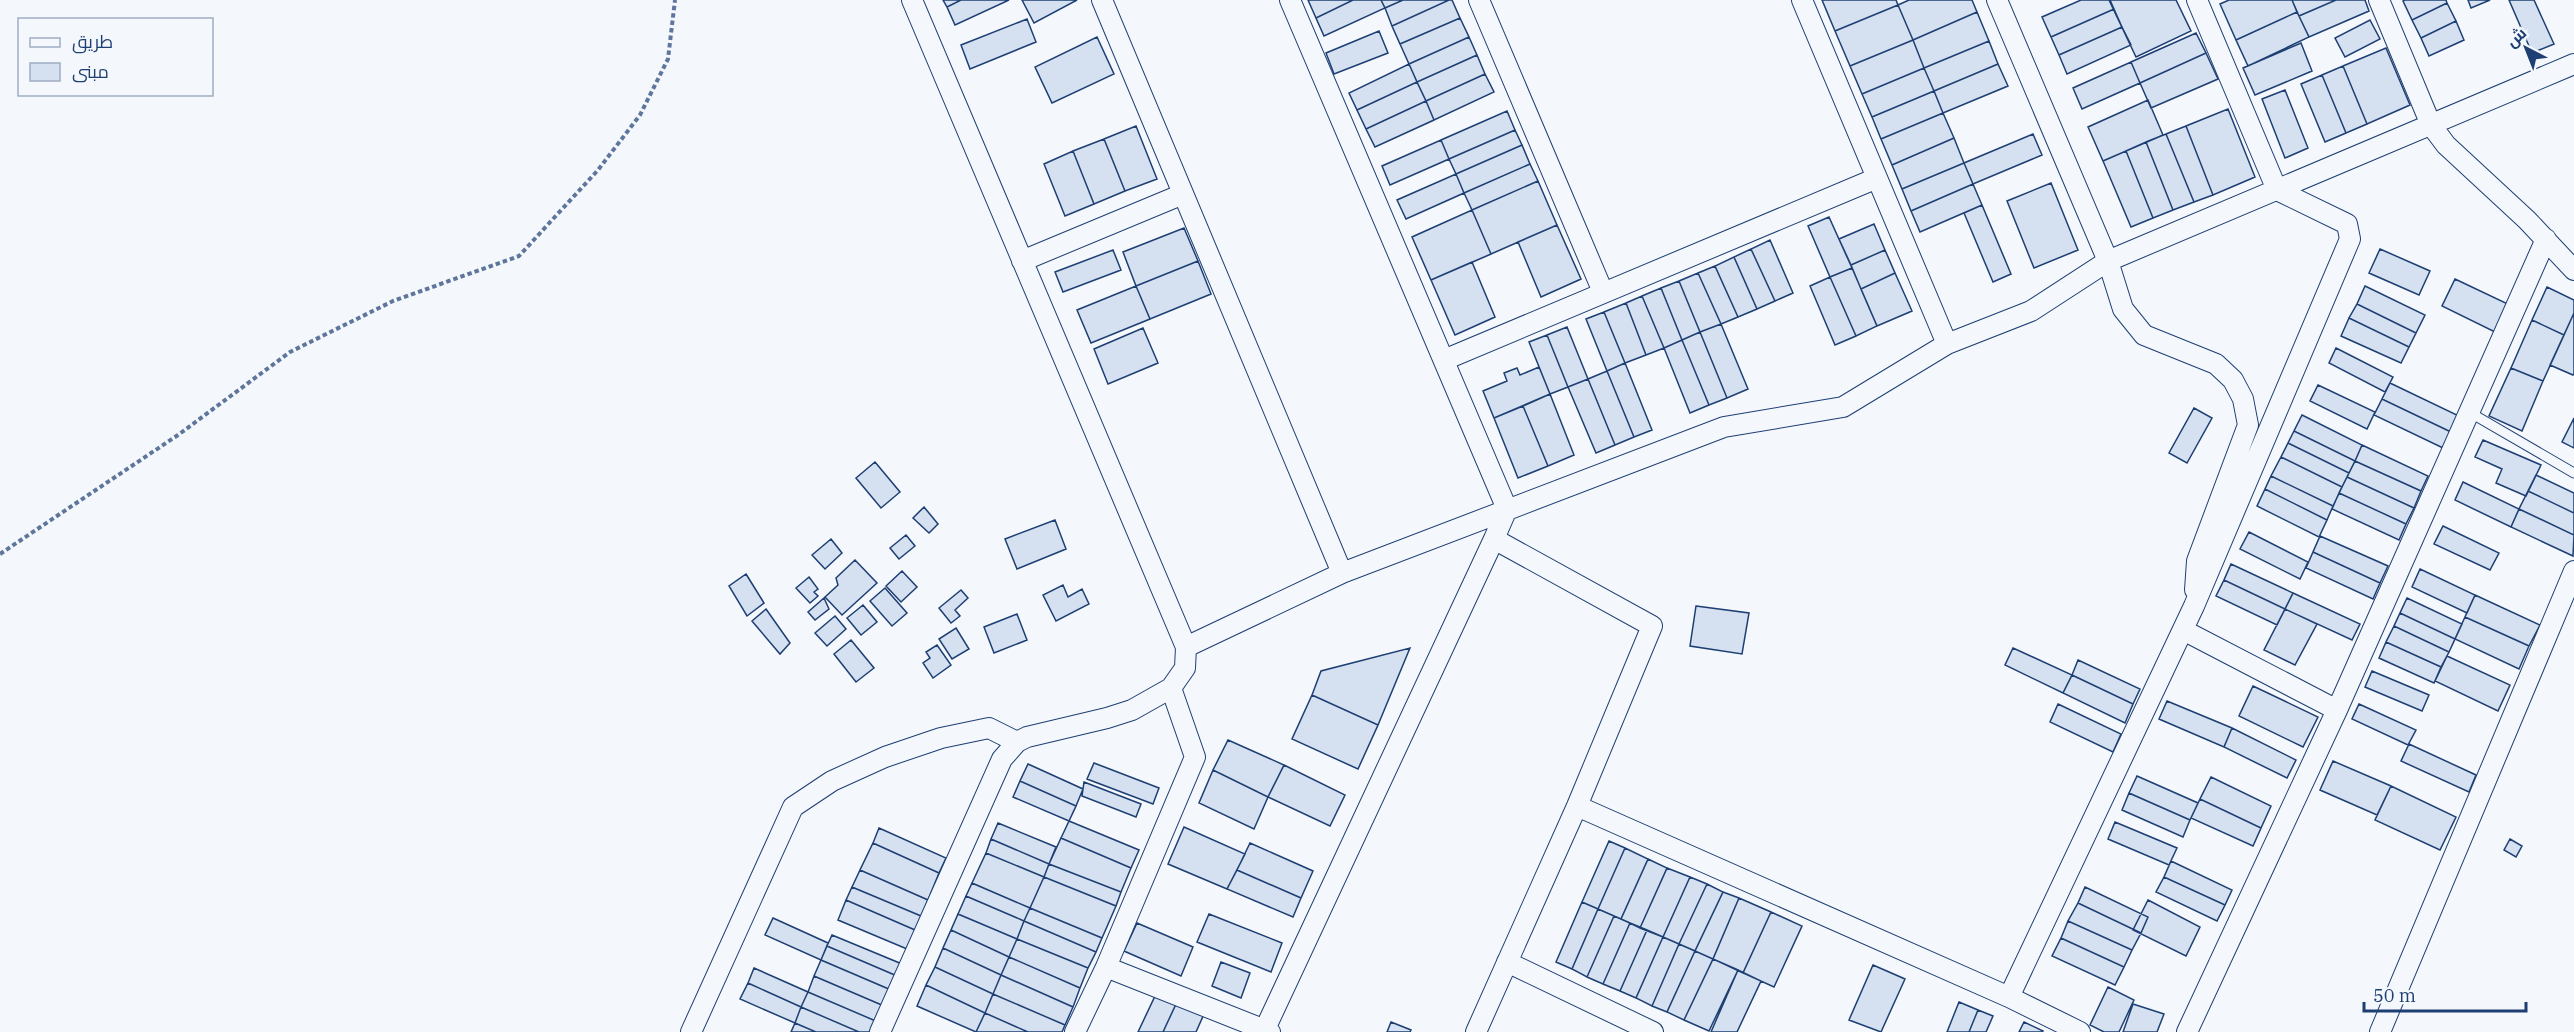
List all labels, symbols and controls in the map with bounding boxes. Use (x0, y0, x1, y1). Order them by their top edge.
legend (18, 18, 213, 96)
north arrow (2496, 18, 2556, 78)
text: ش (2502, 23, 2530, 51)
text: طريق (72, 30, 113, 54)
text: مبنى (72, 60, 109, 83)
scale bar (2364, 975, 2526, 1013)
text: 50 m (2373, 984, 2416, 1007)

